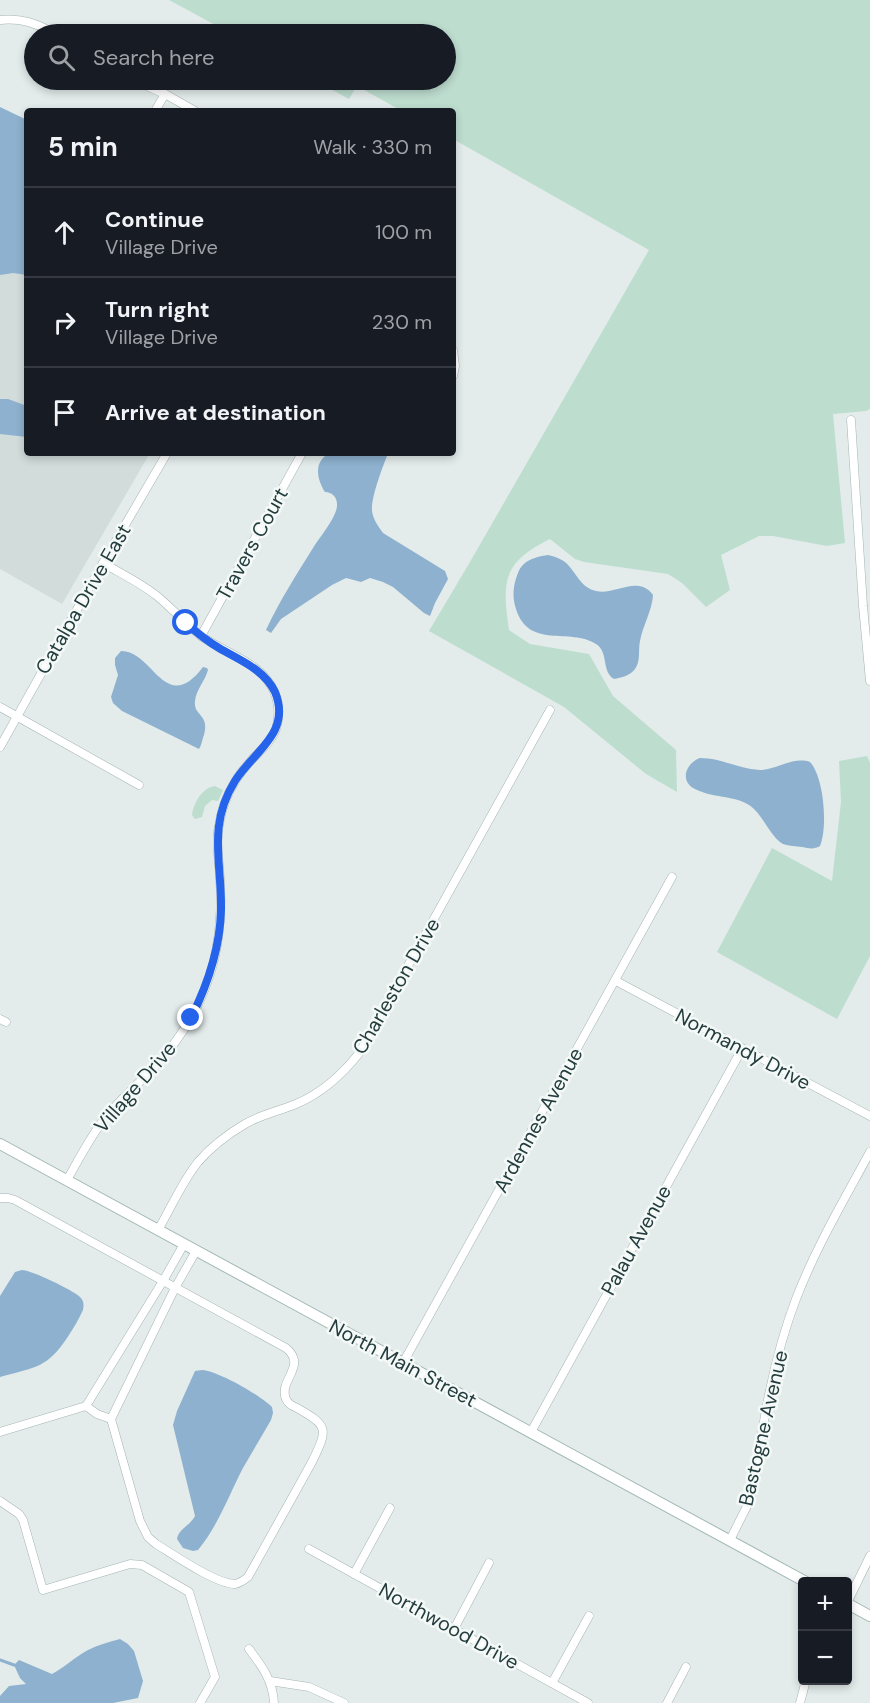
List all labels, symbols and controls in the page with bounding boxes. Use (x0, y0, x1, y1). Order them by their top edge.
search box (24, 24, 456, 90)
icon: search (45, 41, 78, 74)
text: Search here (93, 43, 214, 72)
text: 5 min (48, 130, 118, 164)
text: Walk · 330 m (313, 134, 432, 160)
text: Continue (105, 205, 204, 234)
icon: ahead (48, 216, 81, 249)
text: 100 m (375, 219, 432, 245)
text: Village Drive (105, 234, 218, 260)
text: Turn right (105, 295, 210, 324)
icon: right (48, 306, 81, 339)
text: 230 m (372, 309, 432, 335)
text: Village Drive (105, 324, 218, 350)
icon: arrive (48, 396, 81, 429)
text: Arrive at destination (105, 398, 326, 427)
street label: Travers Court (210, 483, 294, 605)
street label: Catalpa Drive East (29, 519, 137, 679)
route start (172, 609, 198, 635)
street label: Charleston Drive (346, 913, 446, 1059)
street label: Normandy Drive (671, 1002, 815, 1096)
route end (177, 1004, 203, 1030)
street label: Village Drive (88, 1036, 182, 1138)
street label: Ardennes Avenue (487, 1043, 589, 1197)
street label: Palau Avenue (595, 1180, 677, 1300)
street label: North Main Street (325, 1313, 482, 1413)
street label: Bastogne Avenue (732, 1348, 794, 1508)
street label: Northwood Drive (374, 1577, 524, 1675)
map controls (798, 1577, 852, 1685)
button: + (798, 1577, 852, 1631)
button: − (798, 1631, 852, 1685)

